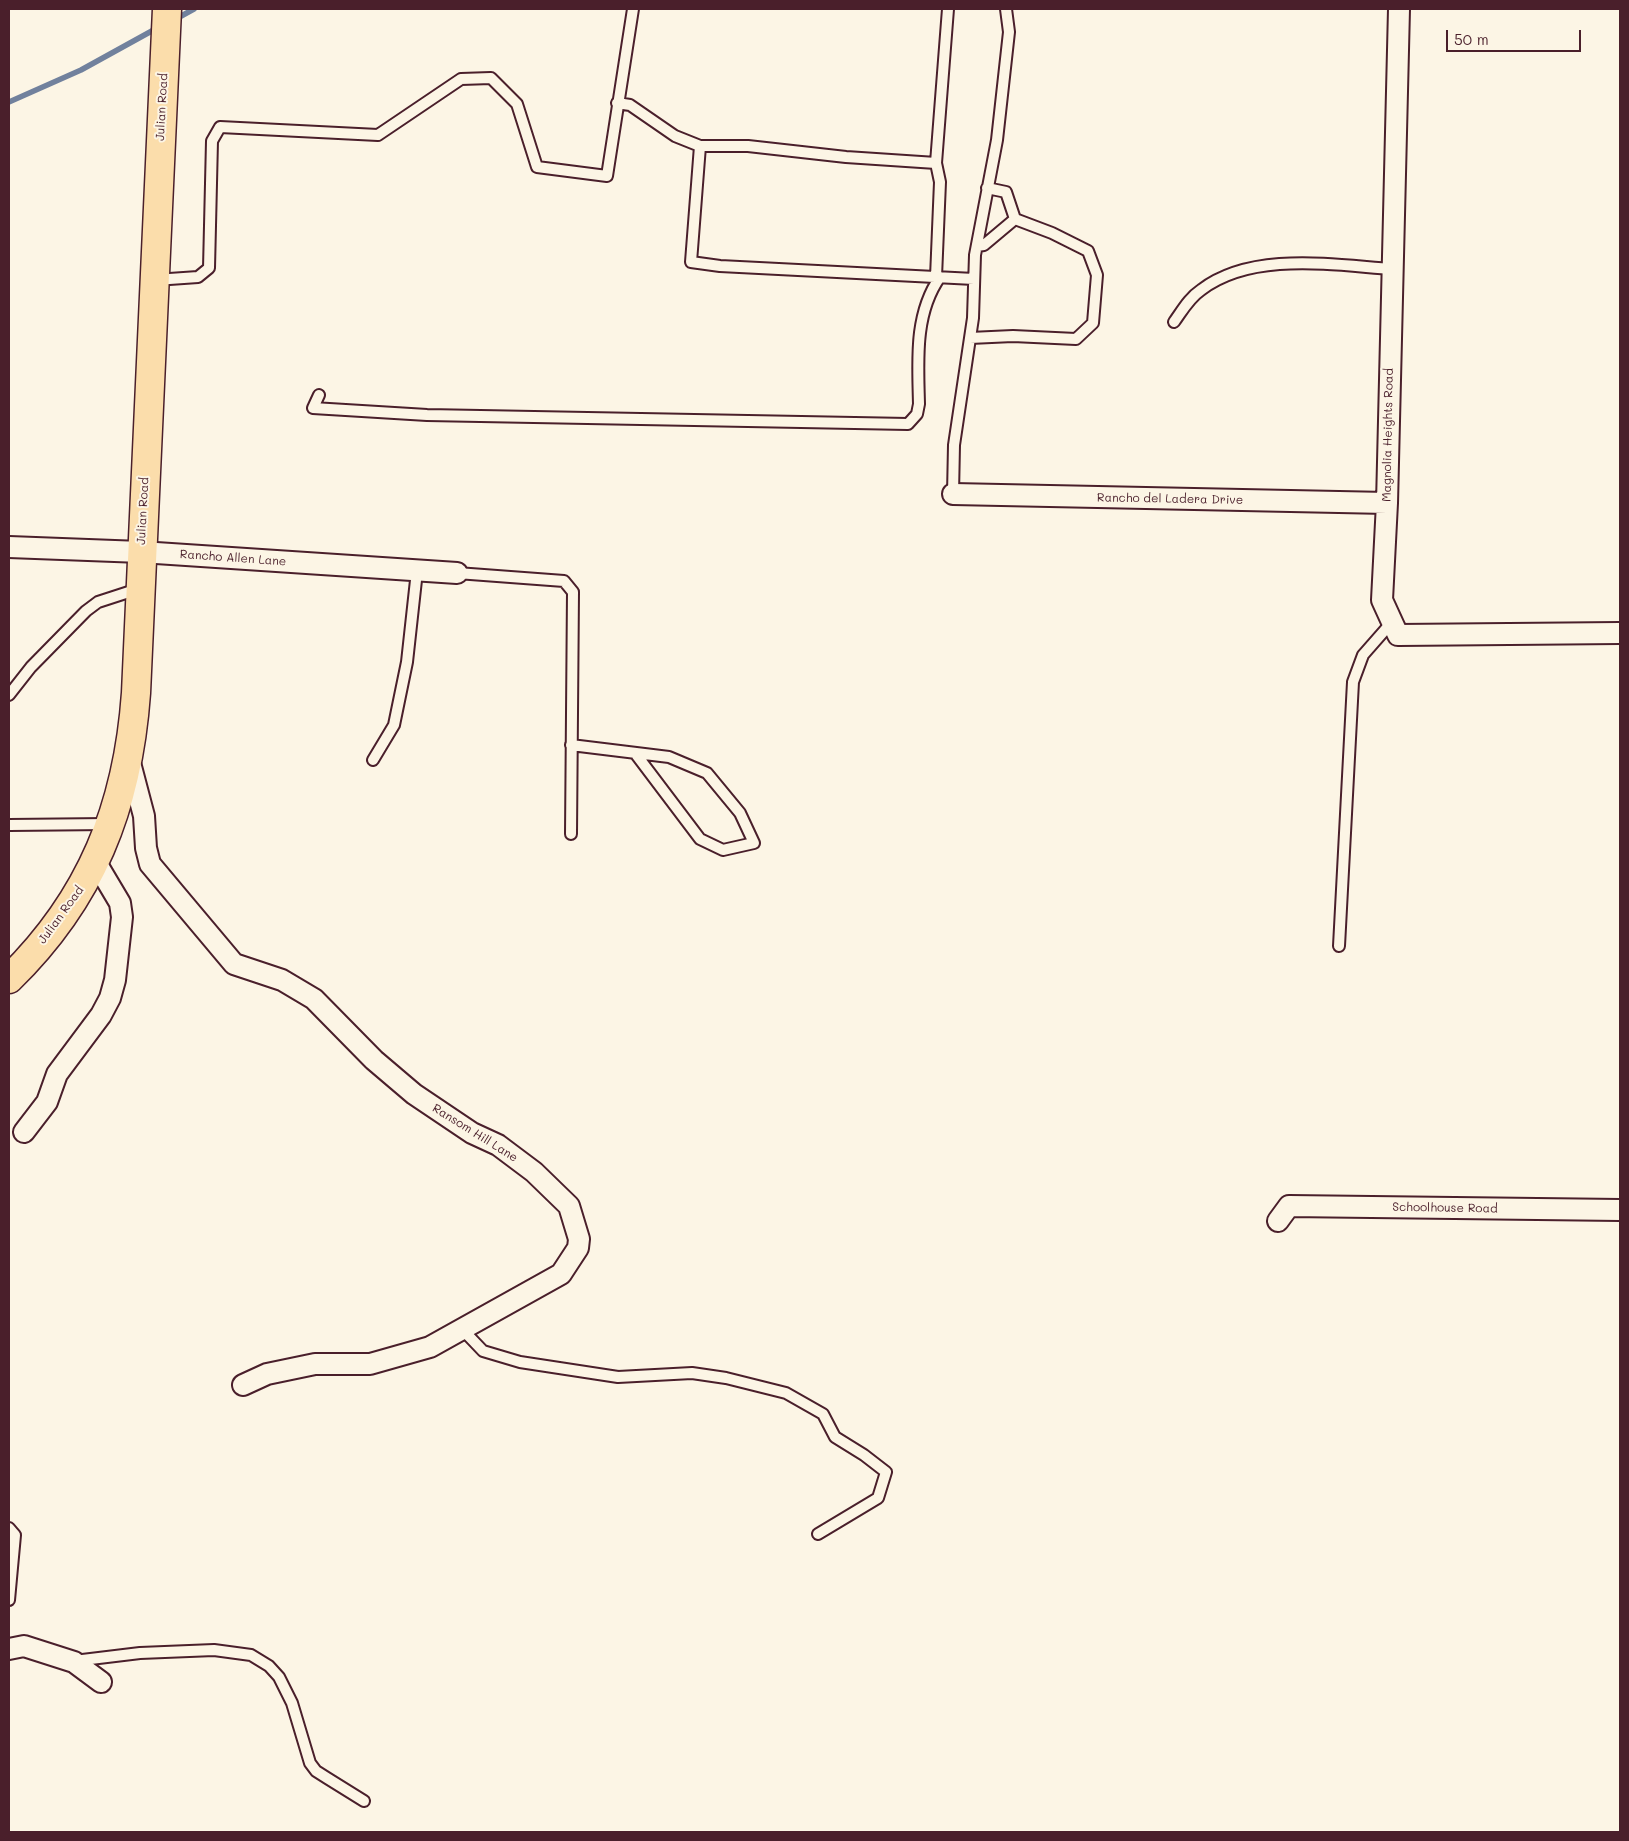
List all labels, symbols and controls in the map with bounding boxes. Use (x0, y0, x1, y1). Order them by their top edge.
scale bar (1449, 20, 1584, 52)
text: 50 m (1454, 29, 1489, 49)
street label: Julian Road (153, 73, 171, 141)
street label: Magnolia Heights Road (1380, 368, 1396, 502)
street label: Julian Road (134, 477, 152, 545)
street label: Rancho del Ladera Drive (1097, 491, 1243, 507)
street label: Rancho Allen Lane (179, 547, 287, 569)
street label: Julian Road (35, 883, 87, 947)
street label: Ransom Hill Lane (430, 1101, 520, 1165)
street label: Schoolhouse Road (1392, 1200, 1498, 1216)

